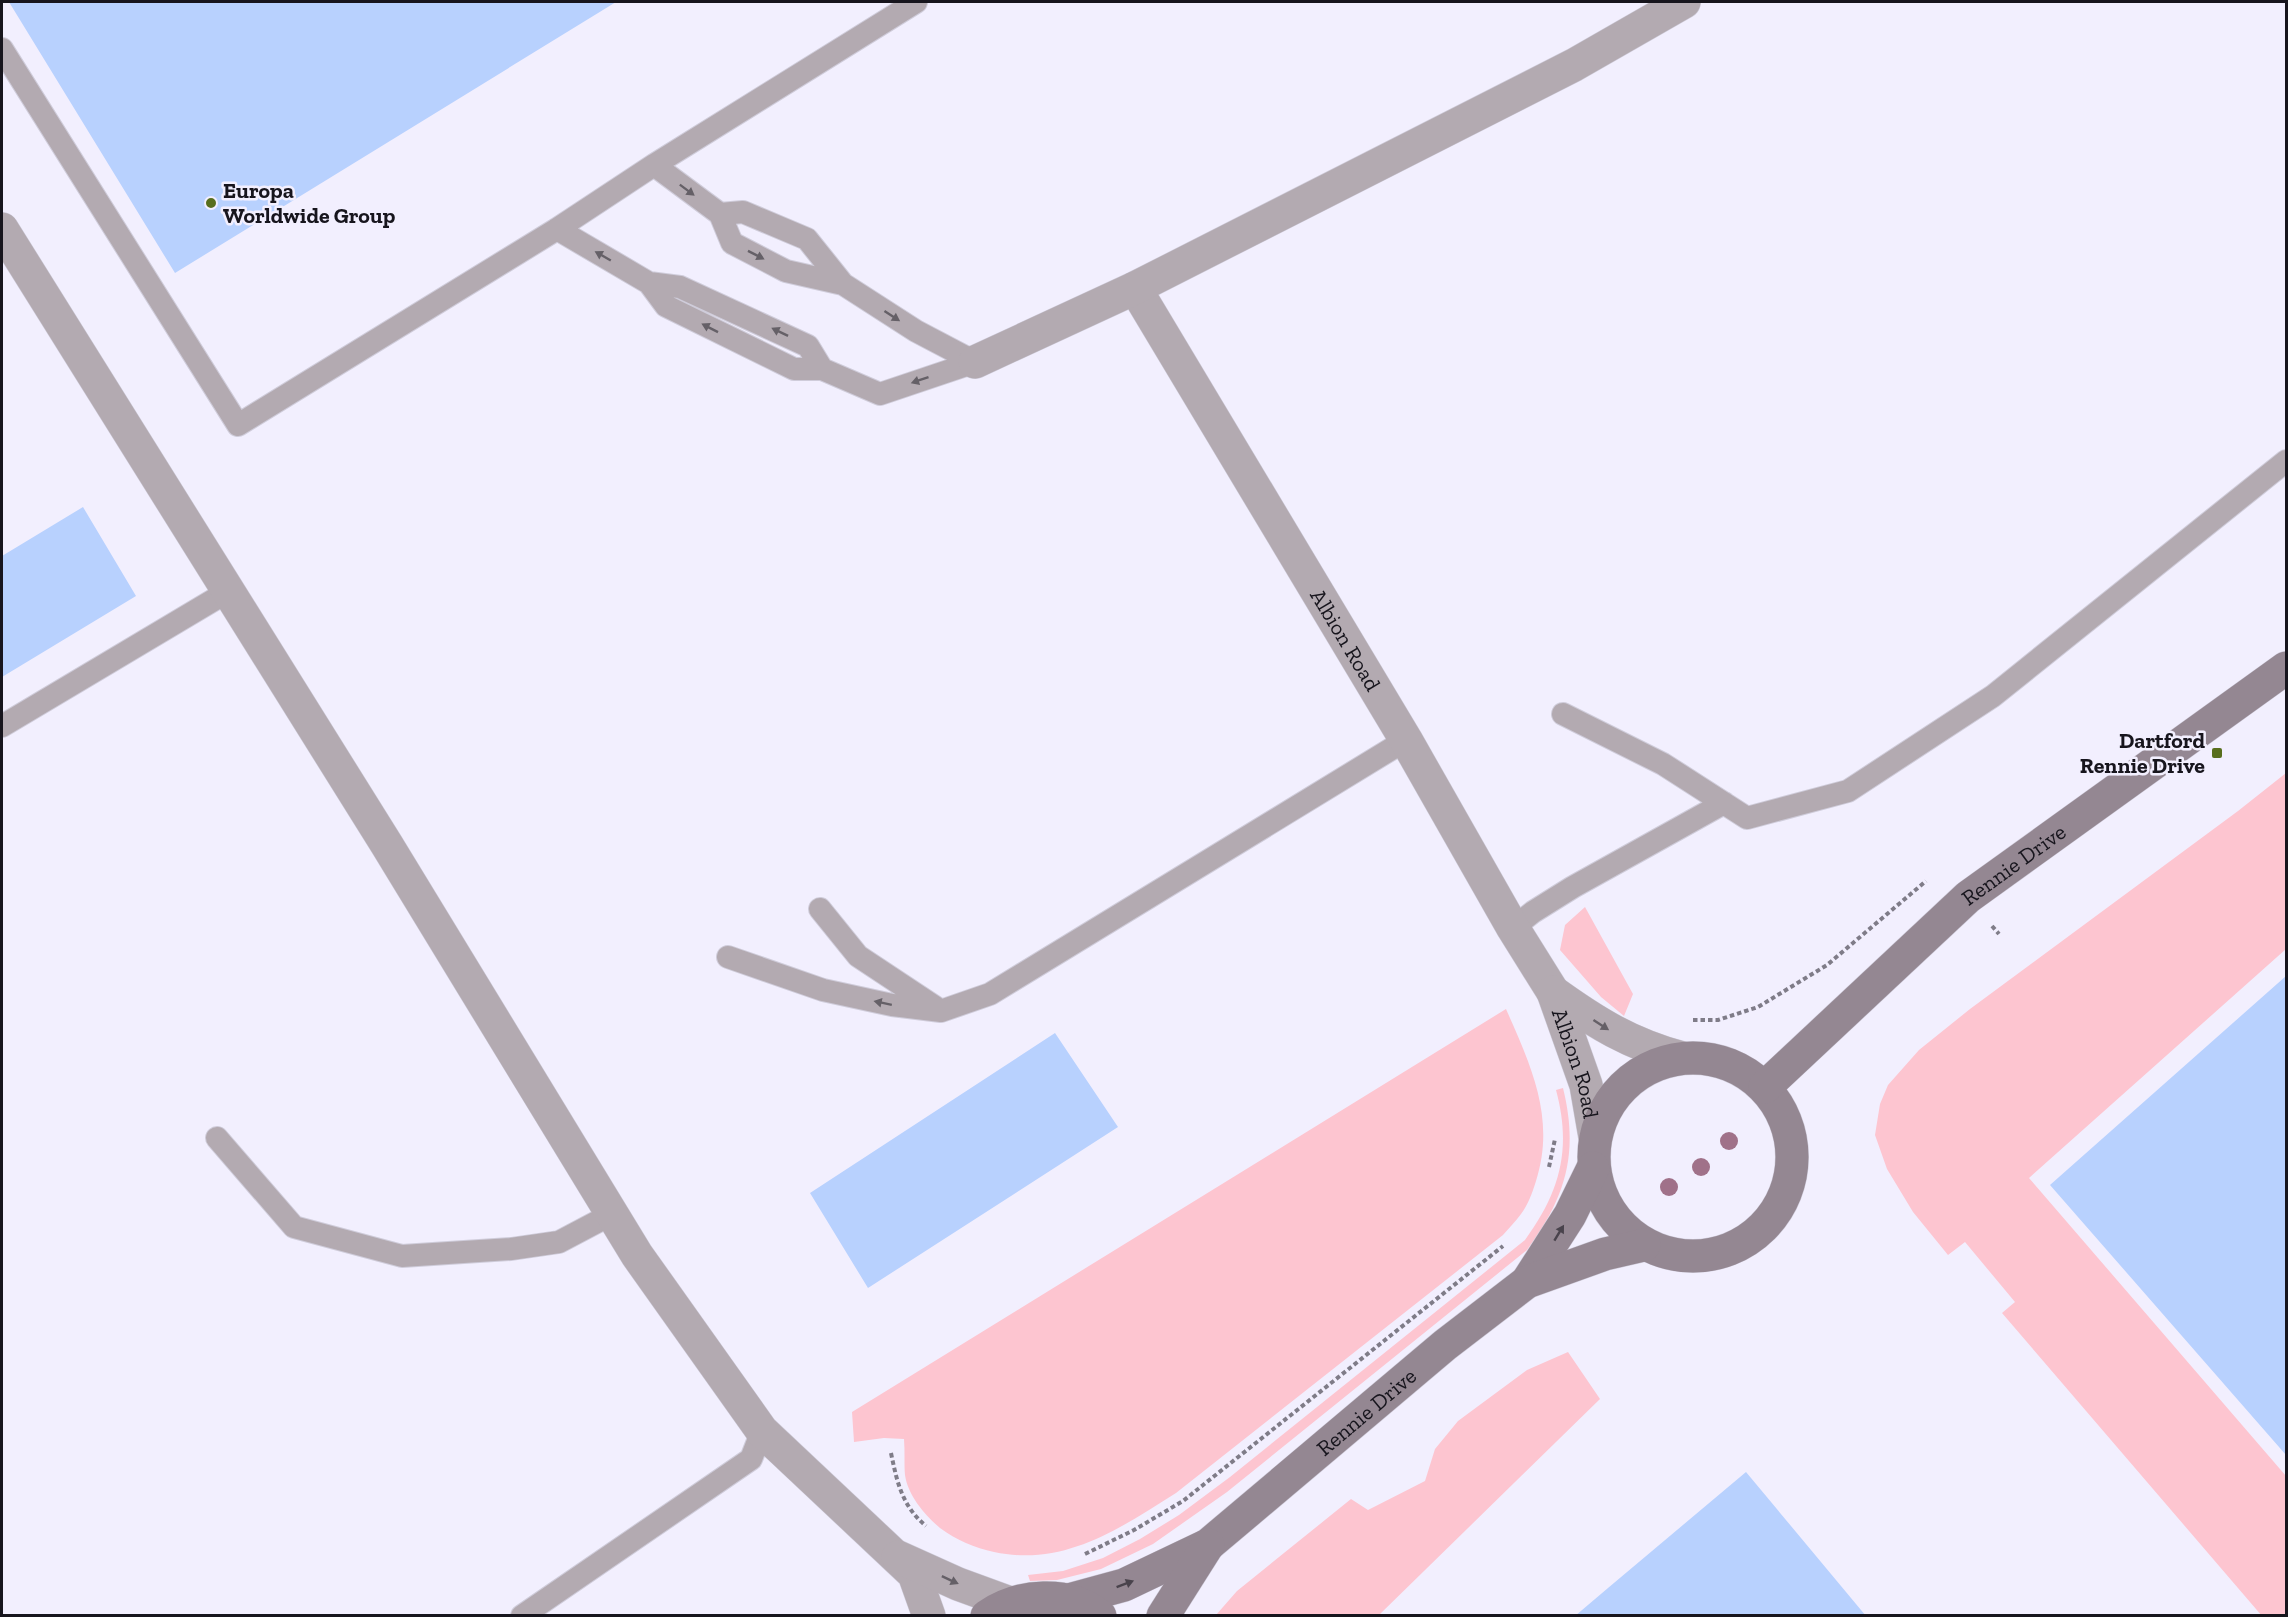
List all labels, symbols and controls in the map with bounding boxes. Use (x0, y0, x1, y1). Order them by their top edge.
place label: Europa Worldwide Group (223, 177, 396, 229)
one-way arrow (679, 183, 695, 196)
marker: Europa Worldwide Group (204, 196, 218, 210)
one-way arrow (747, 250, 765, 260)
one-way arrow (595, 251, 611, 262)
one-way arrow (884, 310, 901, 321)
one-way arrow (702, 323, 719, 332)
one-way arrow (771, 328, 788, 337)
one-way arrow (910, 376, 928, 386)
street label: Albion Road (1305, 584, 1387, 696)
place label: Dartford Rennie Drive (2080, 727, 2205, 779)
marker: Dartford Rennie Drive (2210, 746, 2224, 760)
street label: Rennie Drive (1956, 818, 2071, 911)
one-way arrow (874, 997, 892, 1007)
street label: Albion Road (1546, 1005, 1605, 1120)
one-way arrow (1593, 1019, 1609, 1031)
one-way arrow (1554, 1224, 1564, 1241)
street label: Rennie Drive (1311, 1362, 1422, 1461)
one-way arrow (941, 1575, 959, 1585)
one-way arrow (1116, 1578, 1134, 1588)

